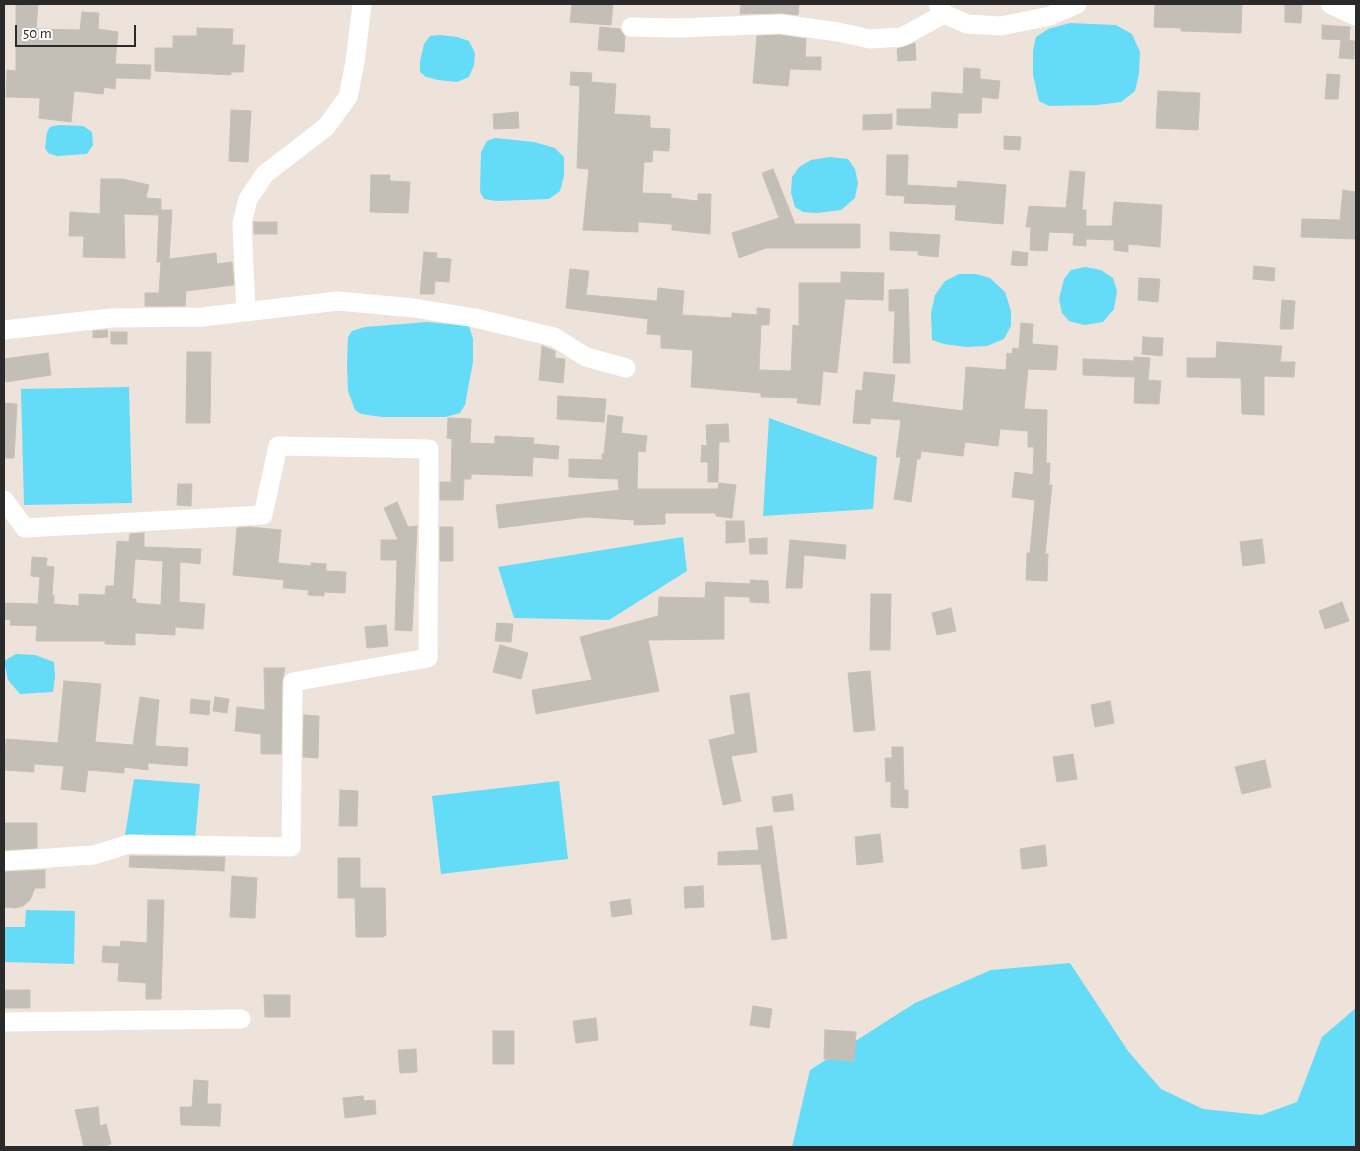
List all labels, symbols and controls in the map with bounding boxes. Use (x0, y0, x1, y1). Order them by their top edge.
scale bar (18, 15, 139, 47)
text: 50 m (23, 26, 52, 41)

